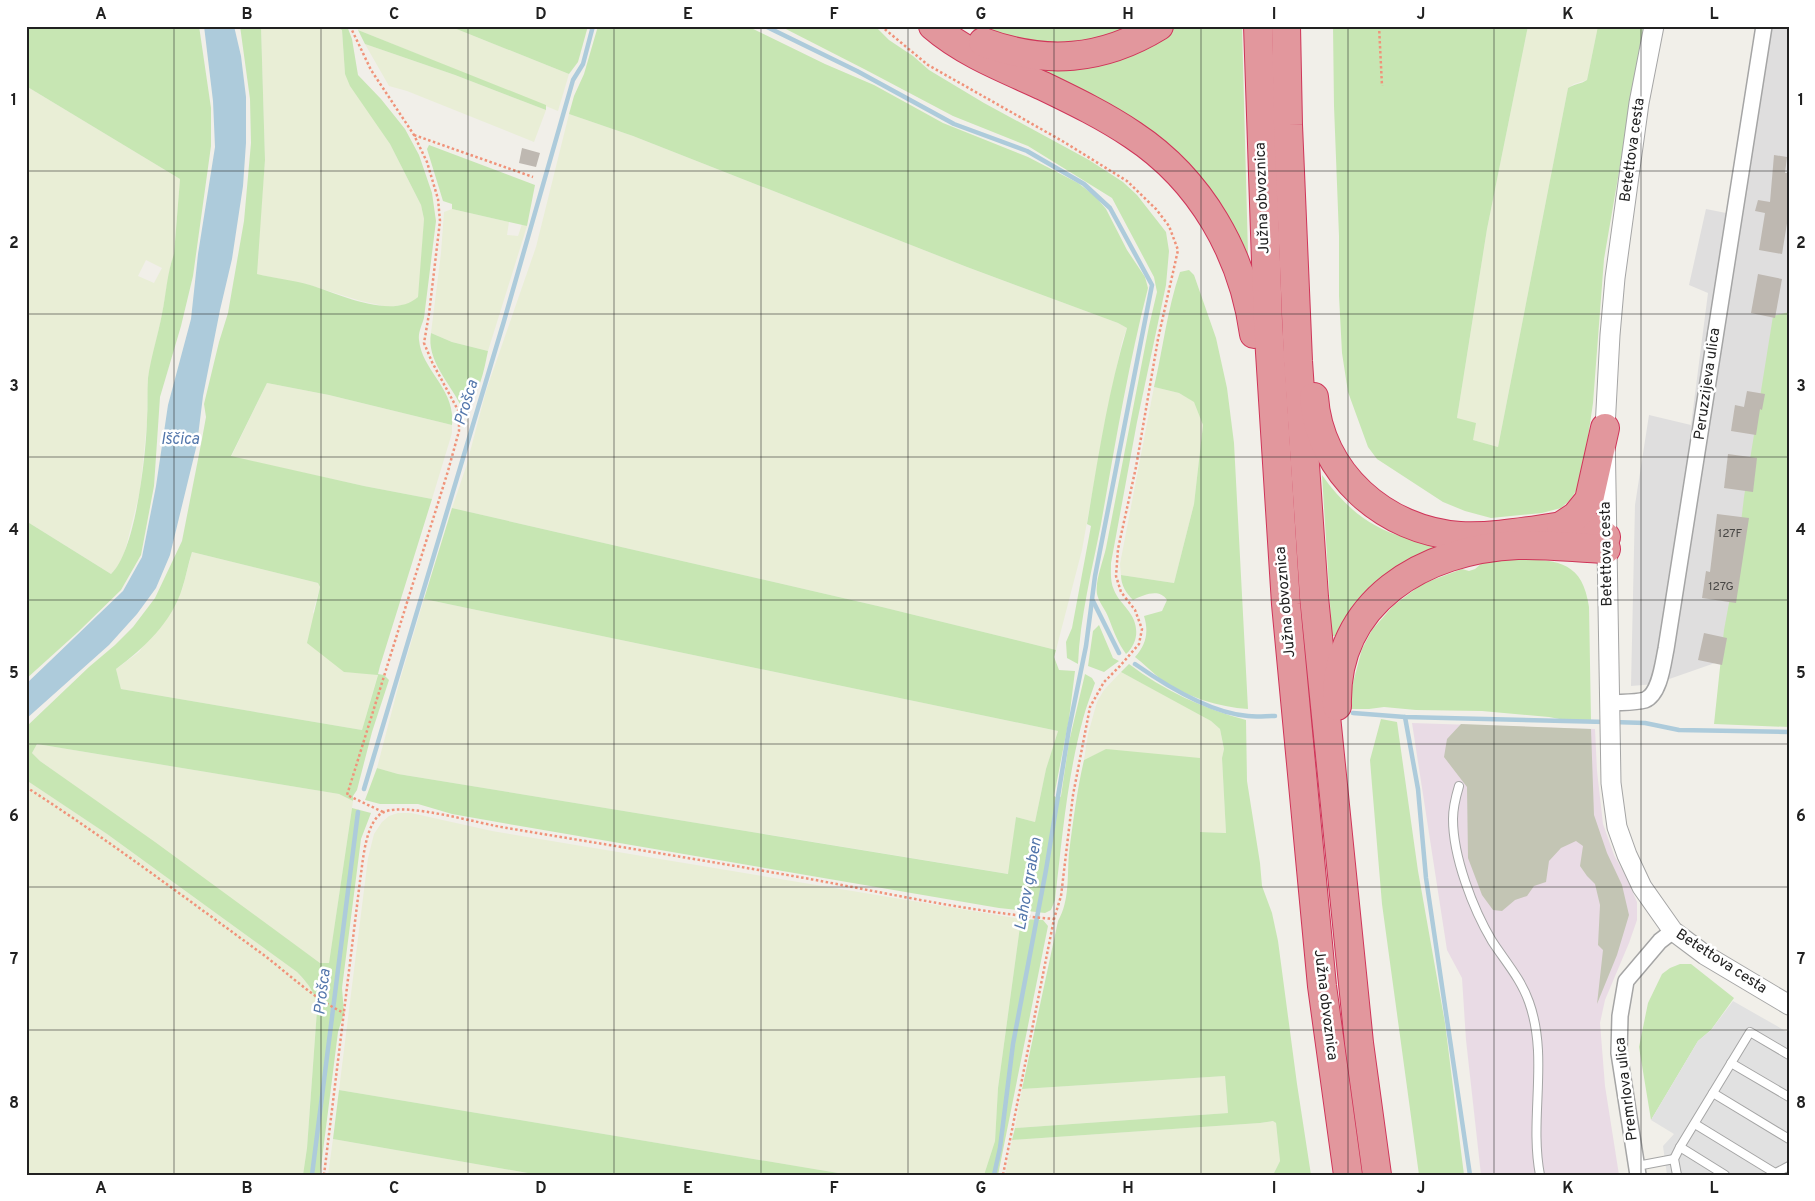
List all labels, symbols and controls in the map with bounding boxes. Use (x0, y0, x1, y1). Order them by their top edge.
text: A (95, 5, 107, 25)
text: B (241, 5, 253, 25)
text: C (389, 5, 399, 25)
text: D (535, 5, 547, 25)
text: E (683, 5, 693, 25)
text: F (829, 5, 839, 25)
text: G (976, 5, 986, 25)
text: H (1122, 5, 1134, 25)
text: I (1272, 5, 1276, 25)
text: J (1417, 5, 1425, 25)
text: K (1562, 5, 1574, 25)
text: L (1709, 5, 1719, 25)
text: 1 (11, 91, 17, 111)
text: 1 (1798, 91, 1804, 111)
street label: Betettova cesta (1616, 97, 1650, 203)
street label: Južna obvoznica (1252, 142, 1274, 254)
text: 2 (9, 234, 19, 254)
text: 2 (1796, 234, 1806, 254)
street label: Peruzzijeva ulica (1691, 327, 1725, 441)
text: 3 (9, 377, 19, 397)
water label: Prošca (451, 377, 484, 428)
text: 3 (1796, 377, 1806, 397)
water label: Iščica (161, 430, 200, 450)
street label: Betettova cesta (1597, 501, 1617, 607)
text: 4 (9, 521, 19, 541)
text: 4 (1796, 521, 1806, 541)
house number: 127F (1718, 526, 1743, 542)
street label: Južna obvoznica (1272, 546, 1300, 658)
house number: 127G (1708, 579, 1734, 595)
text: 5 (9, 664, 19, 684)
text: 5 (1796, 664, 1806, 684)
text: 6 (9, 807, 19, 827)
text: 6 (1796, 807, 1806, 827)
water label: Lahov graben (1011, 836, 1047, 932)
street label: Betettova cesta (1672, 925, 1770, 999)
street label: Južna obvoznica (1309, 948, 1341, 1062)
text: 7 (10, 950, 18, 970)
text: 7 (1797, 950, 1805, 970)
water label: Prošca (310, 967, 336, 1016)
street label: Premrlova ulica (1611, 1036, 1643, 1142)
text: 8 (9, 1094, 19, 1114)
text: 8 (1796, 1094, 1806, 1114)
text: A (95, 1179, 107, 1199)
text: B (241, 1179, 253, 1199)
text: C (389, 1179, 399, 1199)
text: D (535, 1179, 547, 1199)
text: E (683, 1179, 693, 1199)
text: F (829, 1179, 839, 1199)
text: G (976, 1179, 986, 1199)
text: H (1122, 1179, 1134, 1199)
text: I (1272, 1179, 1276, 1199)
text: J (1417, 1179, 1425, 1199)
text: K (1562, 1179, 1574, 1199)
text: L (1709, 1179, 1719, 1199)

